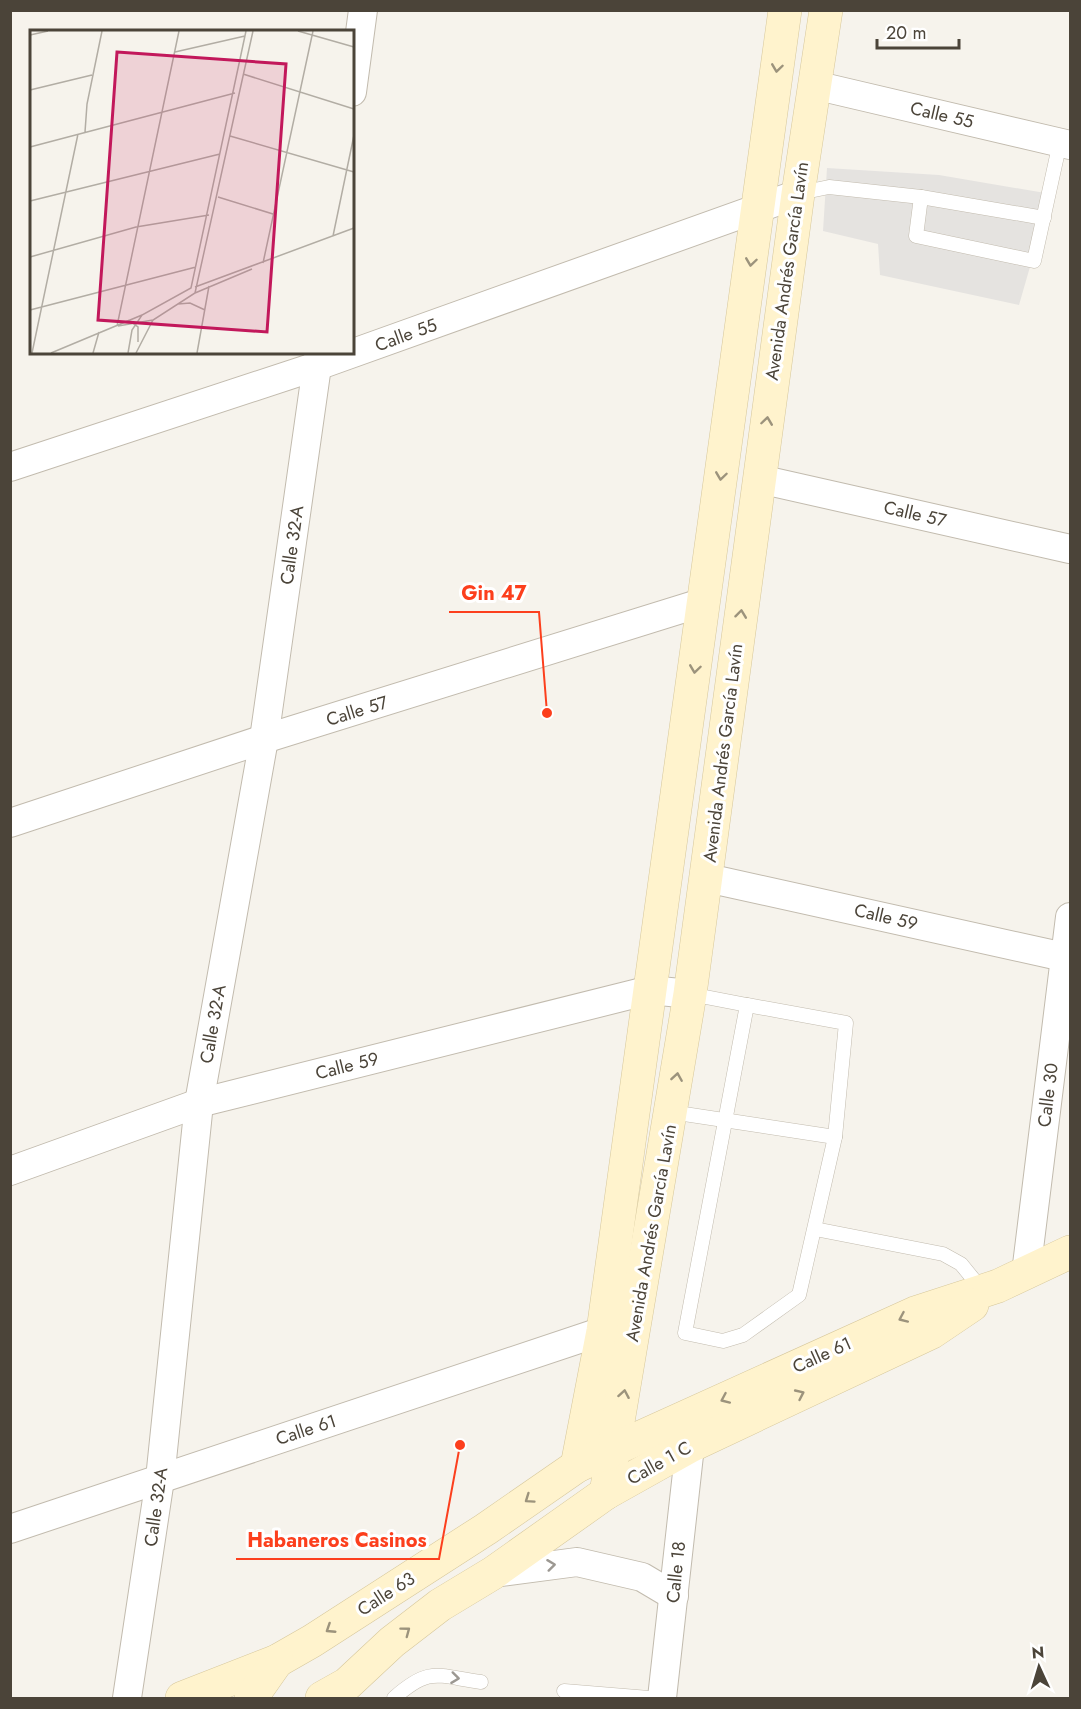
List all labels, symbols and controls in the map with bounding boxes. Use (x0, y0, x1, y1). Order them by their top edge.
scale bar (877, 12, 960, 50)
text: 20 m (886, 20, 926, 46)
inset map (30, 30, 354, 354)
one-way arrow (771, 64, 783, 73)
street label: Calle 55 (908, 95, 976, 135)
street label: Avenida Andrés García Lavín (759, 160, 815, 382)
one-way arrow (745, 257, 757, 266)
street label: Calle 55 (371, 312, 441, 358)
one-way arrow (760, 416, 772, 425)
one-way arrow (716, 471, 728, 480)
street label: Calle 57 (881, 494, 949, 534)
street label: Calle 32-A (274, 504, 310, 586)
callout: Gin 47 (449, 574, 539, 612)
text: Gin 47 (461, 579, 528, 608)
one-way arrow (735, 609, 747, 618)
street label: Avenida Andrés García Lavín (697, 642, 749, 864)
one-way arrow (689, 664, 701, 674)
street label: Calle 57 (323, 689, 392, 733)
street label: Calle 59 (852, 897, 920, 937)
street label: Calle 32-A (193, 982, 233, 1065)
street label: Calle 59 (313, 1046, 381, 1086)
street label: Calle 30 (1031, 1061, 1065, 1129)
one-way arrow (670, 1073, 683, 1083)
street label: Avenida Andrés García Lavín (619, 1122, 683, 1344)
one-way arrow (898, 1311, 909, 1323)
street label: Calle 61 (788, 1330, 856, 1380)
one-way arrow (617, 1389, 629, 1399)
one-way arrow (793, 1390, 804, 1402)
one-way arrow (721, 1391, 732, 1403)
street label: Calle 61 (272, 1408, 340, 1452)
street label: Calle 1 C (622, 1435, 696, 1491)
street label: Calle 32-A (138, 1466, 174, 1548)
one-way arrow (524, 1492, 535, 1503)
callout: Habaneros Casinos (236, 1521, 439, 1559)
text: Habaneros Casinos (247, 1526, 427, 1555)
street label: Calle 18 (660, 1540, 692, 1604)
one-way arrow (547, 1559, 556, 1572)
street label: Calle 63 (352, 1566, 420, 1622)
one-way arrow (326, 1622, 337, 1633)
one-way arrow (400, 1627, 411, 1638)
north arrow (1009, 1637, 1069, 1697)
text: N (1031, 1641, 1045, 1664)
one-way arrow (450, 1672, 459, 1684)

